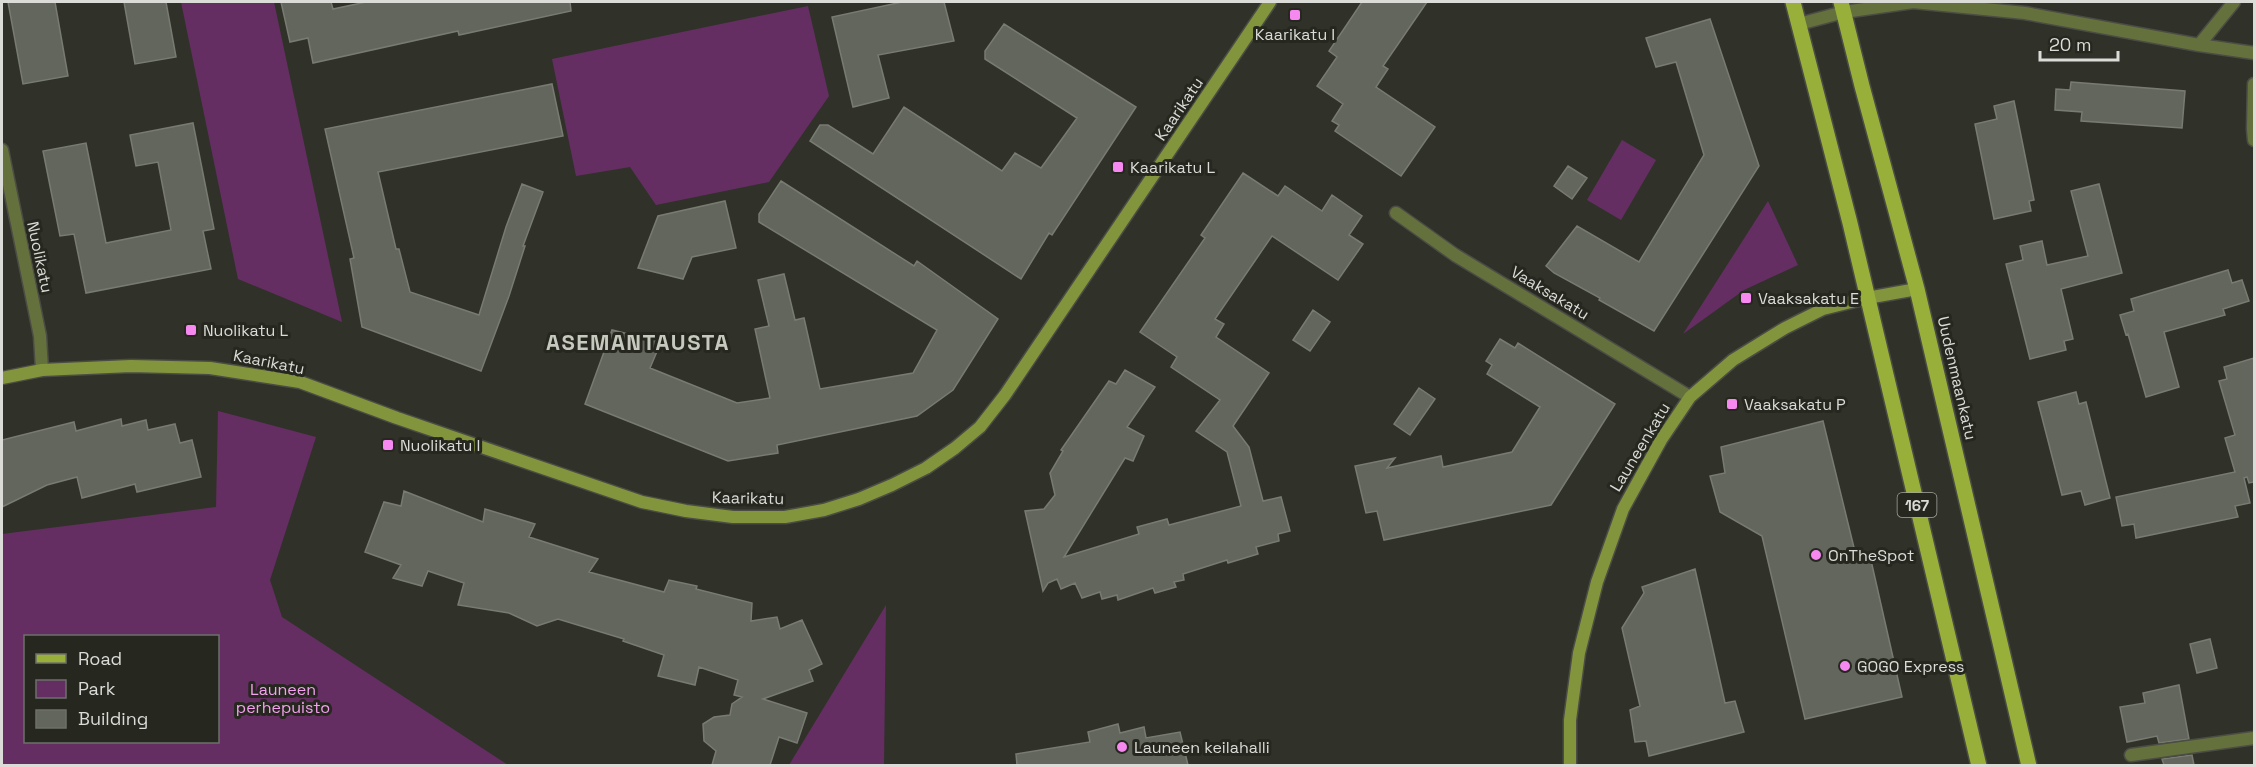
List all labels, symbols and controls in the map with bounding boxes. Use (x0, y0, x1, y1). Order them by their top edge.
marker: Kaarikatu I (1288, 8, 1302, 22)
place label: Kaarikatu I (1255, 24, 1335, 45)
scale bar (2040, 24, 2118, 62)
text: 20 m (2049, 33, 2092, 56)
street label: Kaarikatu (1150, 73, 1208, 145)
place label: Kaarikatu L (1130, 157, 1215, 178)
marker: Kaarikatu L (1111, 160, 1125, 174)
street label: Nuolikatu (22, 219, 58, 295)
street label: Vaaksakatu (1507, 261, 1593, 325)
place label: Vaaksakatu E (1758, 288, 1859, 309)
marker: Vaaksakatu E (1739, 291, 1753, 305)
street label: Uudenmaankatu (1933, 314, 1981, 442)
place label: Nuolikatu L (203, 320, 289, 341)
marker: Nuolikatu L (184, 323, 198, 337)
district label: ASEMANTAUSTA (546, 328, 730, 356)
street label: Kaarikatu (231, 345, 307, 379)
place label: Vaaksakatu P (1744, 394, 1846, 415)
marker: Vaaksakatu P (1725, 397, 1739, 411)
street label: Launeenkatu (1605, 399, 1675, 495)
place label: Nuolikatu I (400, 435, 480, 456)
marker: Nuolikatu I (381, 438, 395, 452)
street label: Kaarikatu (712, 487, 784, 509)
road number: 167 (1898, 493, 1936, 517)
place label: OnTheSpot (1828, 545, 1914, 566)
marker: OnTheSpot (1809, 548, 1823, 562)
legend (24, 635, 219, 743)
text: Road (78, 647, 122, 670)
place label: GOGO Express (1857, 656, 1965, 677)
marker: GOGO Express (1838, 659, 1852, 673)
text: Park (78, 677, 116, 700)
park label: Launeen perhepuisto (236, 679, 330, 718)
text: Building (78, 707, 148, 730)
place label: Launeen keilahalli (1134, 737, 1270, 758)
marker: Launeen keilahalli (1115, 740, 1129, 754)

